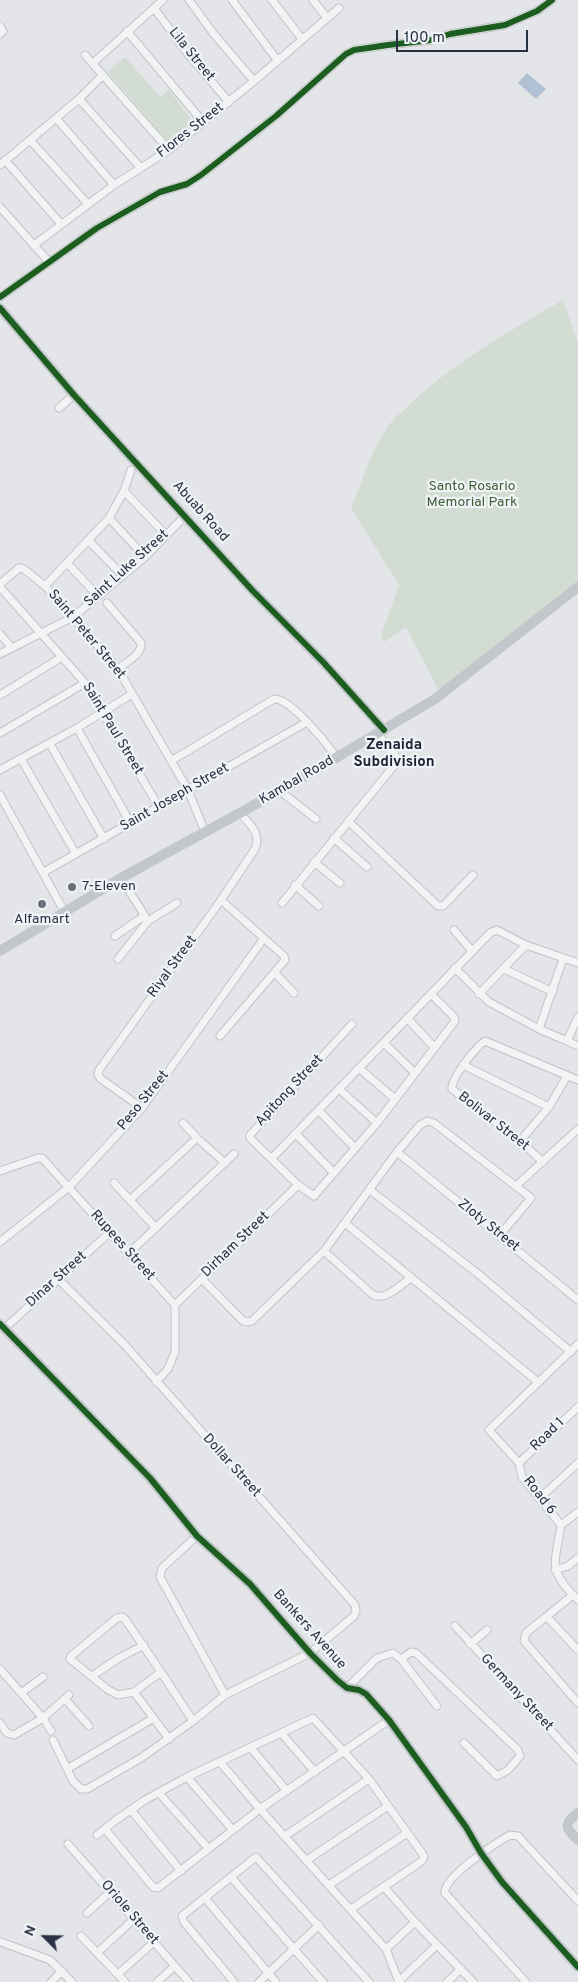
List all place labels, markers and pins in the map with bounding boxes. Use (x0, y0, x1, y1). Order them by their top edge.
place label: 7-Eleven (82, 879, 136, 895)
marker: 7-Eleven (66, 881, 78, 893)
marker: Alfamart (36, 898, 48, 910)
place label: Alfamart (14, 912, 70, 928)

